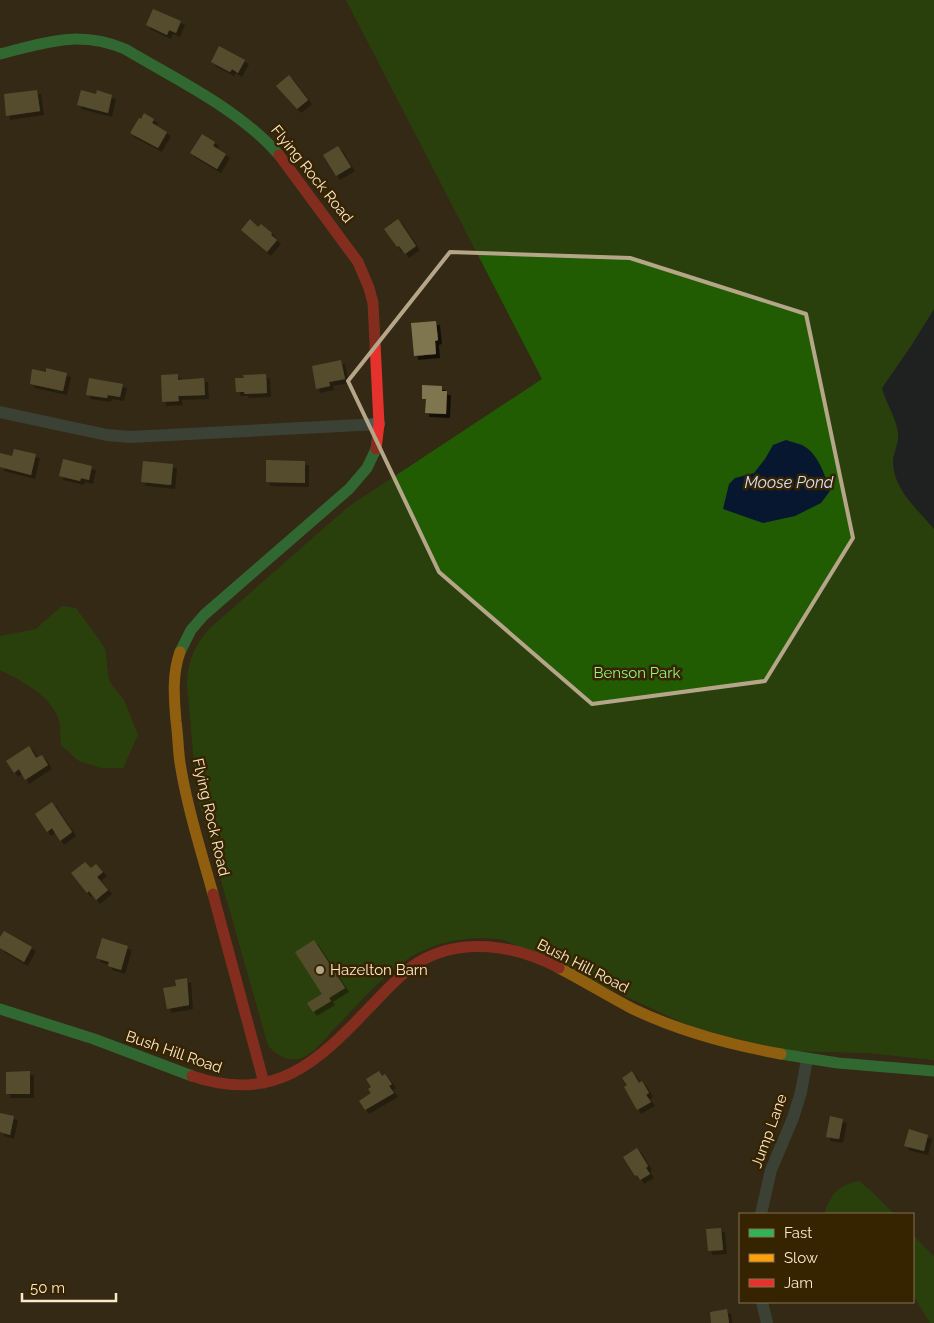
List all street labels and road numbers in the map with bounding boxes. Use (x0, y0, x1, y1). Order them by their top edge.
street label: Flying Rock Road (267, 122, 357, 226)
street label: Flying Rock Road (189, 756, 233, 878)
street label: Bush Hill Road (534, 935, 632, 997)
street label: Bush Hill Road (124, 1027, 224, 1077)
street label: Jump Lane (747, 1091, 791, 1170)

